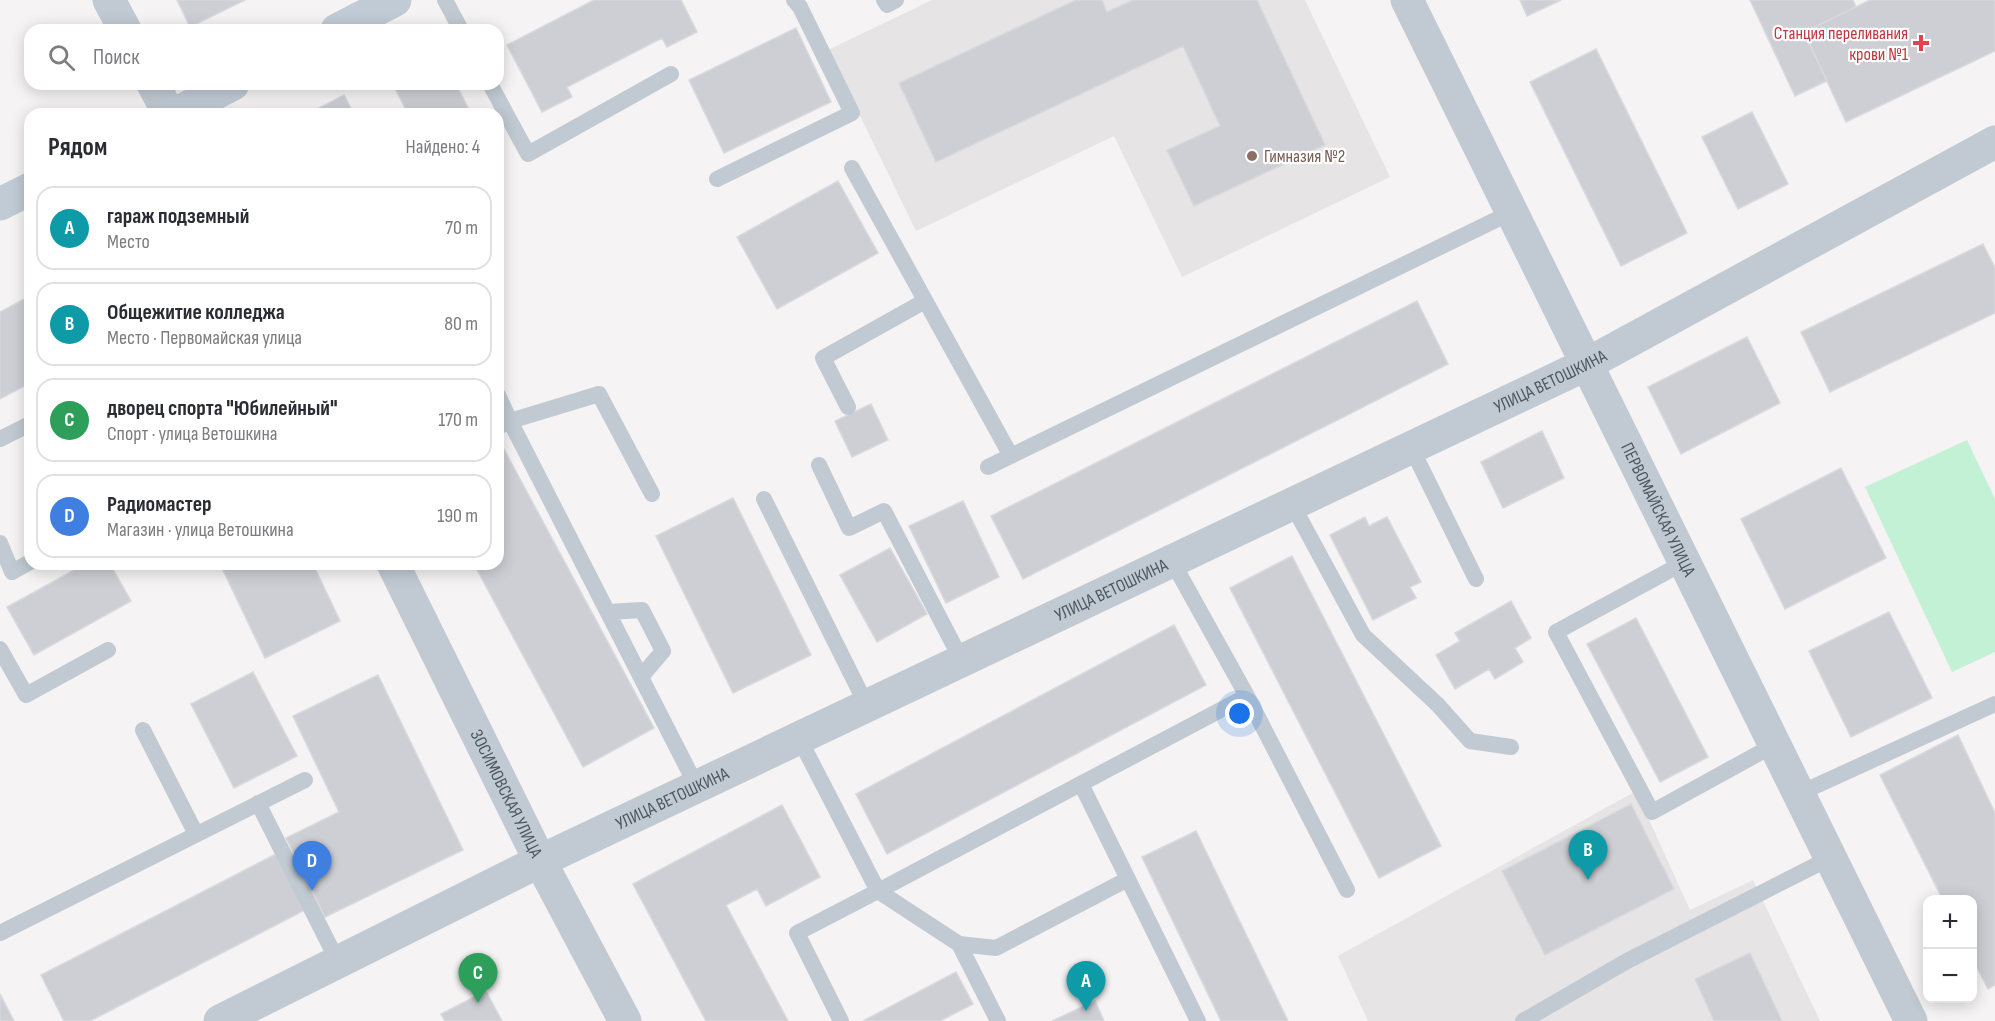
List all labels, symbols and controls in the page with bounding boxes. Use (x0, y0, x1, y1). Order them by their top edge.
place label: Станция переливания крови №1 (1774, 23, 1909, 65)
search box (24, 24, 504, 90)
marker: Станция переливания крови №1 (1912, 34, 1930, 52)
icon: search (45, 41, 78, 74)
text: Поиск (93, 44, 139, 71)
text: Рядом (48, 132, 107, 163)
text: Найдено: 4 (406, 135, 480, 159)
place label: Гимназия №2 (1264, 146, 1345, 167)
marker: Гимназия №2 (1245, 149, 1259, 163)
text: гараж подземный (107, 203, 249, 230)
text: A (65, 216, 74, 240)
text: 70 m (445, 216, 478, 240)
text: Место (107, 230, 150, 254)
text: Общежитие колледжа (107, 299, 285, 326)
text: B (65, 312, 74, 336)
text: 80 m (444, 312, 478, 336)
text: Место · Первомайская улица (107, 326, 302, 350)
street label: УЛИЦА ВЕТОШКИНА (1490, 345, 1610, 417)
text: дворец спорта "Юбилейный" (107, 395, 338, 422)
text: C (64, 408, 75, 432)
text: 170 m (438, 408, 478, 432)
text: Спорт · улица Ветошкина (107, 422, 278, 446)
street label: ПЕРВОМАЙСКАЯ УЛИЦА (1617, 439, 1700, 580)
text: Радиомастер (107, 491, 212, 518)
text: D (64, 504, 75, 528)
text: 190 m (437, 504, 478, 528)
text: Магазин · улица Ветошкина (107, 518, 294, 542)
street label: УЛИЦА ВЕТОШКИНА (1051, 554, 1171, 626)
your location (1225, 699, 1254, 728)
street label: ЗОСИМОВСКАЯ УЛИЦА (466, 726, 547, 861)
street label: УЛИЦА ВЕТОШКИНА (612, 762, 732, 834)
pin: B (1568, 830, 1608, 880)
pin: D (292, 842, 332, 891)
map controls (1923, 895, 1977, 1003)
button: + (1923, 895, 1977, 949)
button: − (1923, 949, 1977, 1003)
pin: C (458, 954, 498, 1003)
pin: A (1066, 962, 1106, 1011)

